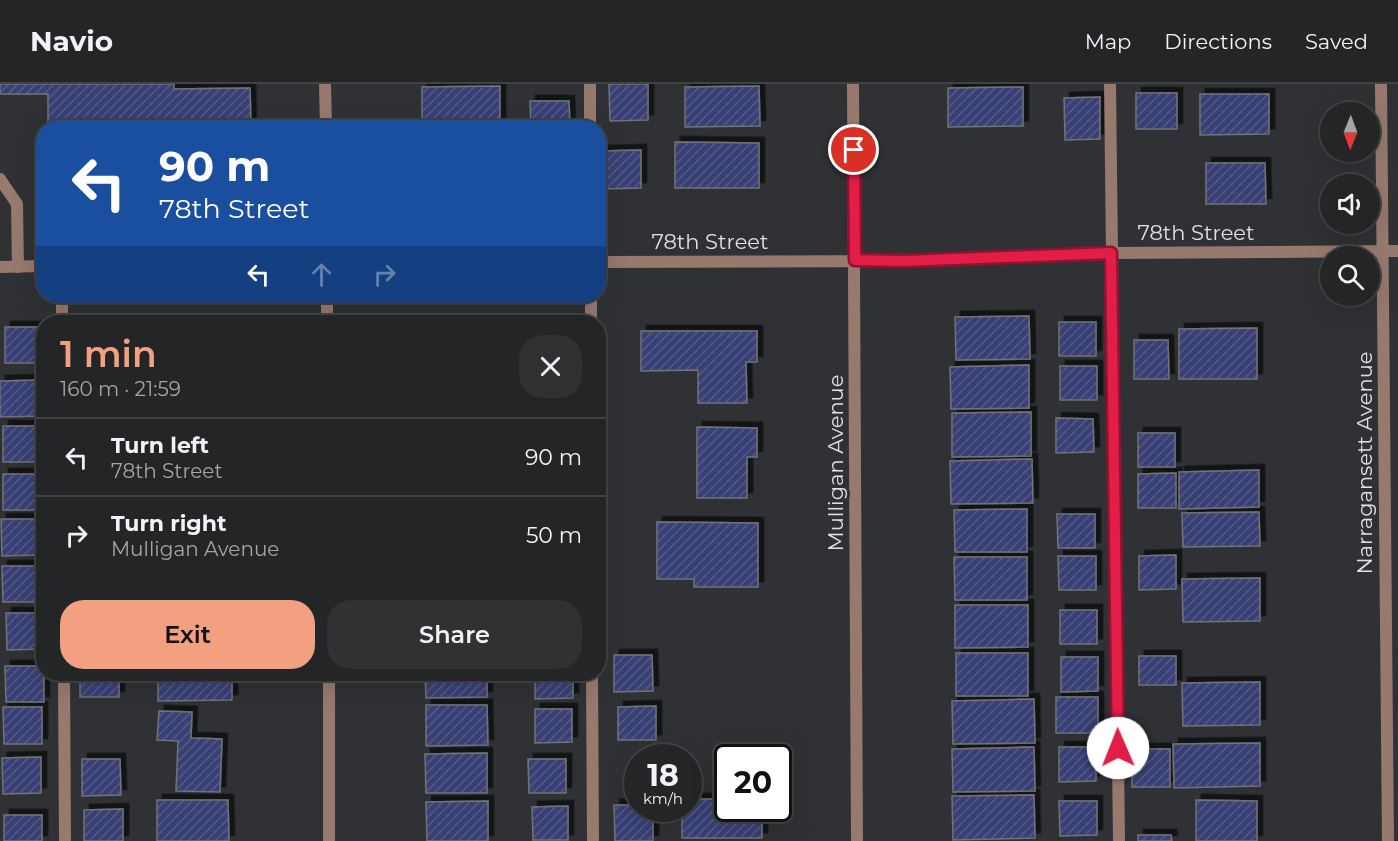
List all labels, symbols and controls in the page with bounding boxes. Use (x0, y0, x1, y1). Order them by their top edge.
text: Navio (30, 24, 113, 58)
text: Map (1085, 29, 1131, 54)
text: Directions (1164, 29, 1272, 54)
text: Saved (1305, 29, 1368, 54)
north arrow (1320, 102, 1380, 162)
map controls (1320, 102, 1380, 306)
pin (828, 124, 879, 175)
icon: arrive (837, 133, 870, 166)
text: 90 m (159, 140, 270, 192)
icon: left (60, 144, 138, 222)
button: sound (1320, 174, 1380, 234)
text: 78th Street (159, 192, 310, 225)
street label: 78th Street (1137, 220, 1255, 245)
street label: 78th Street (651, 229, 769, 254)
button: search (1320, 246, 1380, 306)
icon: left (242, 258, 275, 291)
icon: ahead (305, 258, 338, 291)
icon: right (368, 258, 401, 291)
text: 1 min (60, 332, 157, 376)
button: close (519, 335, 582, 398)
street label: Narragansett Avenue (1352, 351, 1377, 575)
street label: Mulligan Avenue (823, 375, 848, 551)
text: 160 m · 21:59 (60, 377, 181, 401)
text: Turn left (111, 432, 209, 459)
icon: left (60, 441, 93, 474)
text: 90 m (525, 444, 582, 471)
text: 78th Street (111, 459, 223, 483)
text: Turn right (111, 510, 226, 537)
icon: right (60, 519, 93, 552)
text: 50 m (526, 522, 582, 549)
text: Mulligan Avenue (111, 537, 279, 561)
button: Exit (60, 600, 315, 669)
button: Share (327, 600, 582, 669)
position arrow (1086, 716, 1150, 780)
speed limit sign: 20 (714, 744, 792, 822)
text: 18 (647, 757, 679, 794)
text: km/h (643, 789, 683, 808)

